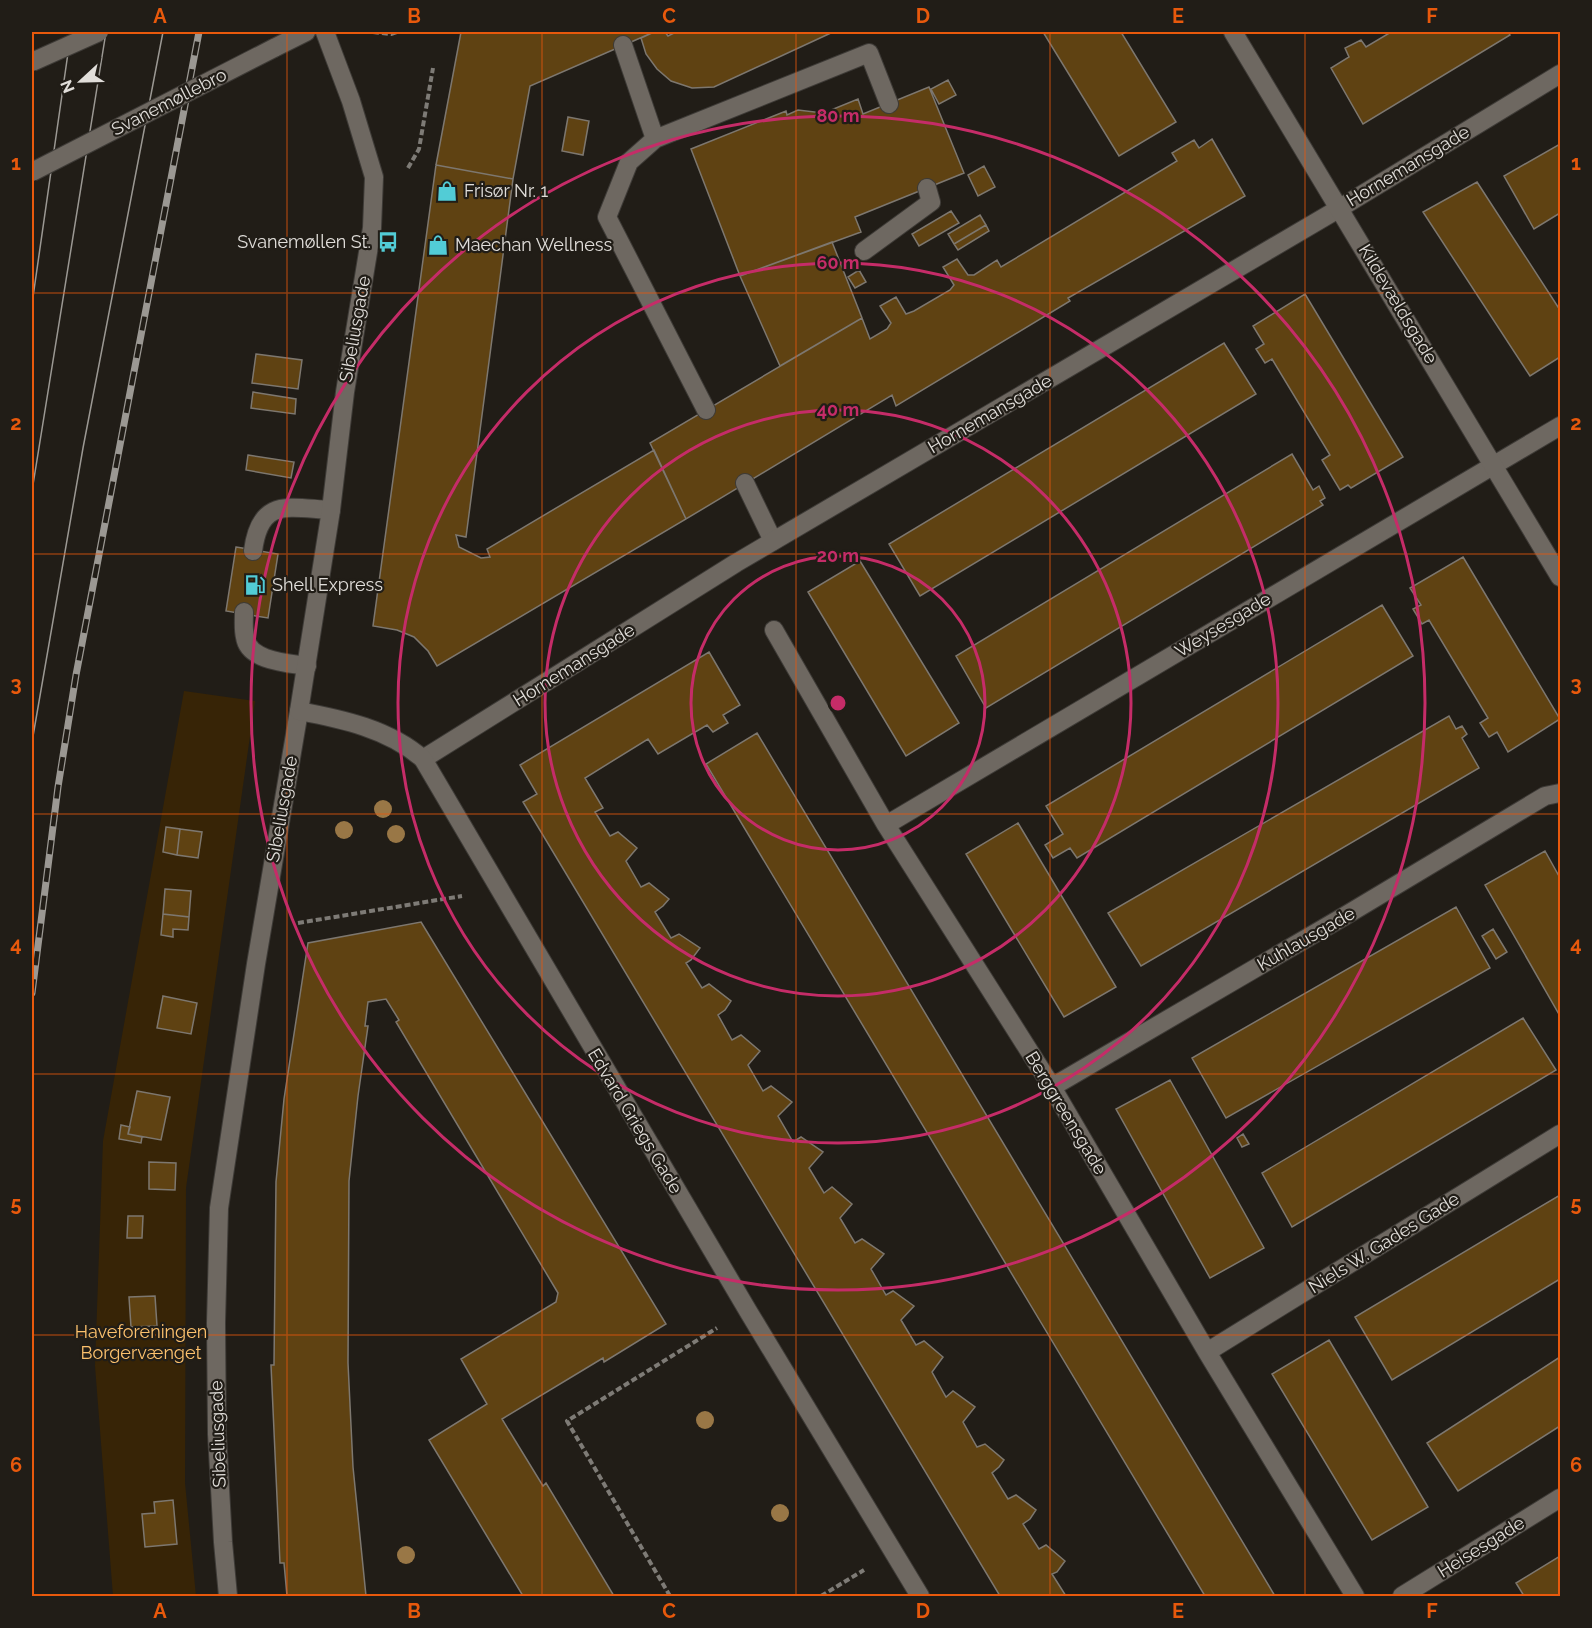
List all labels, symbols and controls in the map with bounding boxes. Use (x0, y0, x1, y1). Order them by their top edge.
text: A (153, 4, 167, 28)
text: B (407, 4, 421, 28)
text: C (662, 4, 676, 28)
text: D (916, 4, 930, 28)
text: E (1172, 4, 1184, 28)
text: F (1426, 4, 1438, 28)
north arrow (51, 51, 111, 111)
street label: Svanemøllebro (108, 63, 230, 140)
text: N (56, 77, 79, 96)
text: 80 m (816, 105, 860, 126)
street label: Hornemansgade (1343, 120, 1473, 210)
text: 1 (11, 151, 21, 175)
text: 1 (1571, 151, 1581, 175)
shop icon: Frisør Nr. 1 (435, 179, 459, 203)
place label: Frisør Nr. 1 (464, 180, 549, 201)
bus stop icon: Svanemøllen St. (376, 230, 400, 254)
place label: Svanemøllen St. (237, 231, 371, 252)
shop icon: Maechan Wellness (426, 233, 450, 257)
place label: Maechan Wellness (455, 234, 612, 255)
street label: Kildevældsgade (1355, 240, 1443, 368)
text: 60 m (816, 252, 860, 273)
street label: Sibeliusgade (335, 274, 374, 384)
street label: Hornemansgade (924, 369, 1056, 458)
text: 40 m (817, 399, 859, 420)
text: 2 (10, 411, 22, 435)
text: 2 (1570, 411, 1582, 435)
text: 20 m (817, 545, 859, 566)
fuel station icon: Shell Express (243, 573, 267, 597)
place label: Shell Express (272, 574, 383, 595)
street label: Weysesgade (1171, 588, 1275, 661)
street label: Hornemansgade (509, 618, 639, 710)
text: 3 (10, 672, 22, 696)
text: 3 (1570, 672, 1582, 696)
centre of rings (828, 693, 848, 713)
street label: Sibeliusgade (262, 754, 301, 864)
street label: Kuhlausgade (1253, 902, 1359, 975)
text: 4 (10, 932, 22, 956)
text: 4 (1570, 932, 1582, 956)
street label: Edvard Griegs Gade (584, 1044, 687, 1197)
street label: Berggreensgade (1021, 1047, 1112, 1178)
street label: Niels W. Gades Gade (1305, 1187, 1463, 1297)
text: 5 (10, 1192, 22, 1216)
text: 5 (1570, 1192, 1582, 1216)
park label: Haveforeningen Borgervænget (75, 1321, 207, 1363)
street label: Sibeliusgade (205, 1380, 230, 1488)
text: 6 (10, 1453, 22, 1477)
text: 6 (1570, 1453, 1582, 1477)
street label: Heisesgade (1433, 1511, 1528, 1582)
text: A (153, 1599, 167, 1623)
text: B (407, 1599, 421, 1623)
text: C (662, 1599, 676, 1623)
text: D (916, 1599, 930, 1623)
text: E (1172, 1599, 1184, 1623)
text: F (1426, 1599, 1438, 1623)

